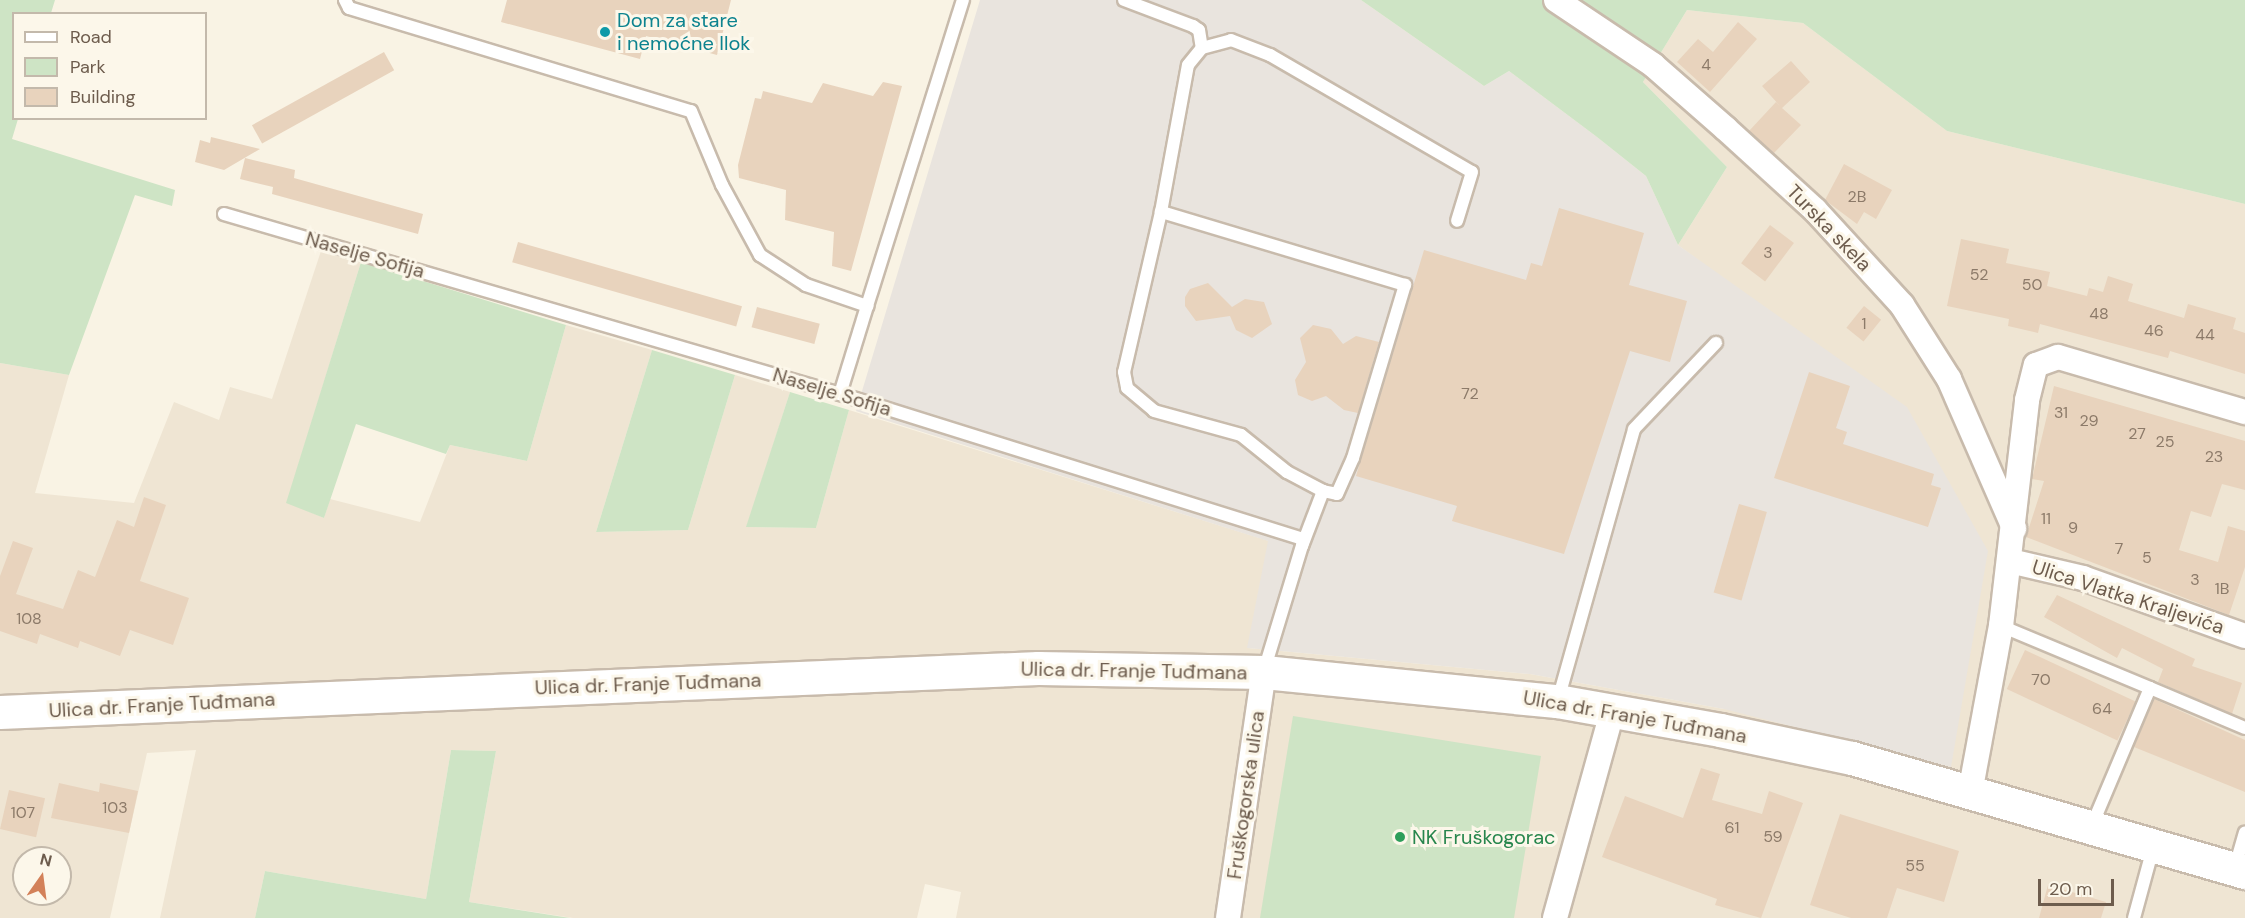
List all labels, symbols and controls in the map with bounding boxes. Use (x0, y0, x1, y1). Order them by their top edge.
place label: Dom za stare i nemoćne Ilok (617, 8, 750, 55)
legend (12, 12, 207, 120)
text: Road (70, 25, 112, 49)
marker: Dom za stare i nemoćne Ilok (598, 25, 612, 39)
text: Park (70, 55, 106, 79)
house number: 4 (1701, 55, 1711, 75)
text: Building (70, 85, 135, 109)
street label: Turska skela (1782, 180, 1876, 276)
house number: 2B (1848, 187, 1866, 207)
street label: Naselje Sofija (303, 227, 427, 283)
house number: 3 (1763, 243, 1773, 263)
house number: 52 (1970, 265, 1988, 285)
house number: 50 (2022, 275, 2042, 295)
house number: 48 (2089, 304, 2109, 324)
house number: 1 (1862, 314, 1866, 334)
house number: 46 (2144, 321, 2164, 341)
house number: 44 (2195, 325, 2215, 345)
street label: Naselje Sofija (770, 363, 894, 421)
house number: 72 (1461, 384, 1479, 404)
house number: 31 (2054, 403, 2068, 423)
house number: 29 (2079, 411, 2099, 431)
house number: 27 (2128, 424, 2146, 444)
house number: 25 (2156, 432, 2174, 452)
house number: 23 (2205, 447, 2223, 467)
house number: 11 (2041, 509, 2051, 529)
house number: 9 (2068, 518, 2078, 538)
house number: 7 (2115, 539, 2123, 559)
house number: 5 (2142, 548, 2152, 568)
street label: Ulica Vlatka Kraljevića (2029, 555, 2227, 639)
house number: 3 (2190, 570, 2200, 590)
house number: 1B (2215, 579, 2229, 599)
house number: 108 (16, 609, 42, 629)
street label: Ulica dr. Franje Tuđmana (1020, 657, 1248, 685)
street label: Ulica dr. Franje Tuđmana (534, 668, 762, 700)
house number: 70 (2031, 670, 2051, 690)
street label: Ulica dr. Franje Tuđmana (1521, 686, 1749, 748)
street label: Ulica dr. Franje Tuđmana (48, 687, 276, 723)
house number: 64 (2092, 699, 2112, 719)
street label: Fruškogorska ulica (1222, 709, 1270, 881)
house number: 103 (102, 798, 128, 818)
house number: 107 (11, 803, 35, 823)
house number: 61 (1724, 818, 1740, 838)
place label: NK Fruškogorac (1412, 825, 1556, 849)
house number: 59 (1763, 827, 1783, 847)
marker: NK Fruškogorac (1393, 830, 1407, 844)
north arrow (12, 846, 72, 906)
text: N (38, 848, 54, 872)
house number: 55 (1905, 856, 1925, 876)
scale bar (2041, 867, 2118, 905)
text: 20 m (2049, 877, 2092, 901)

